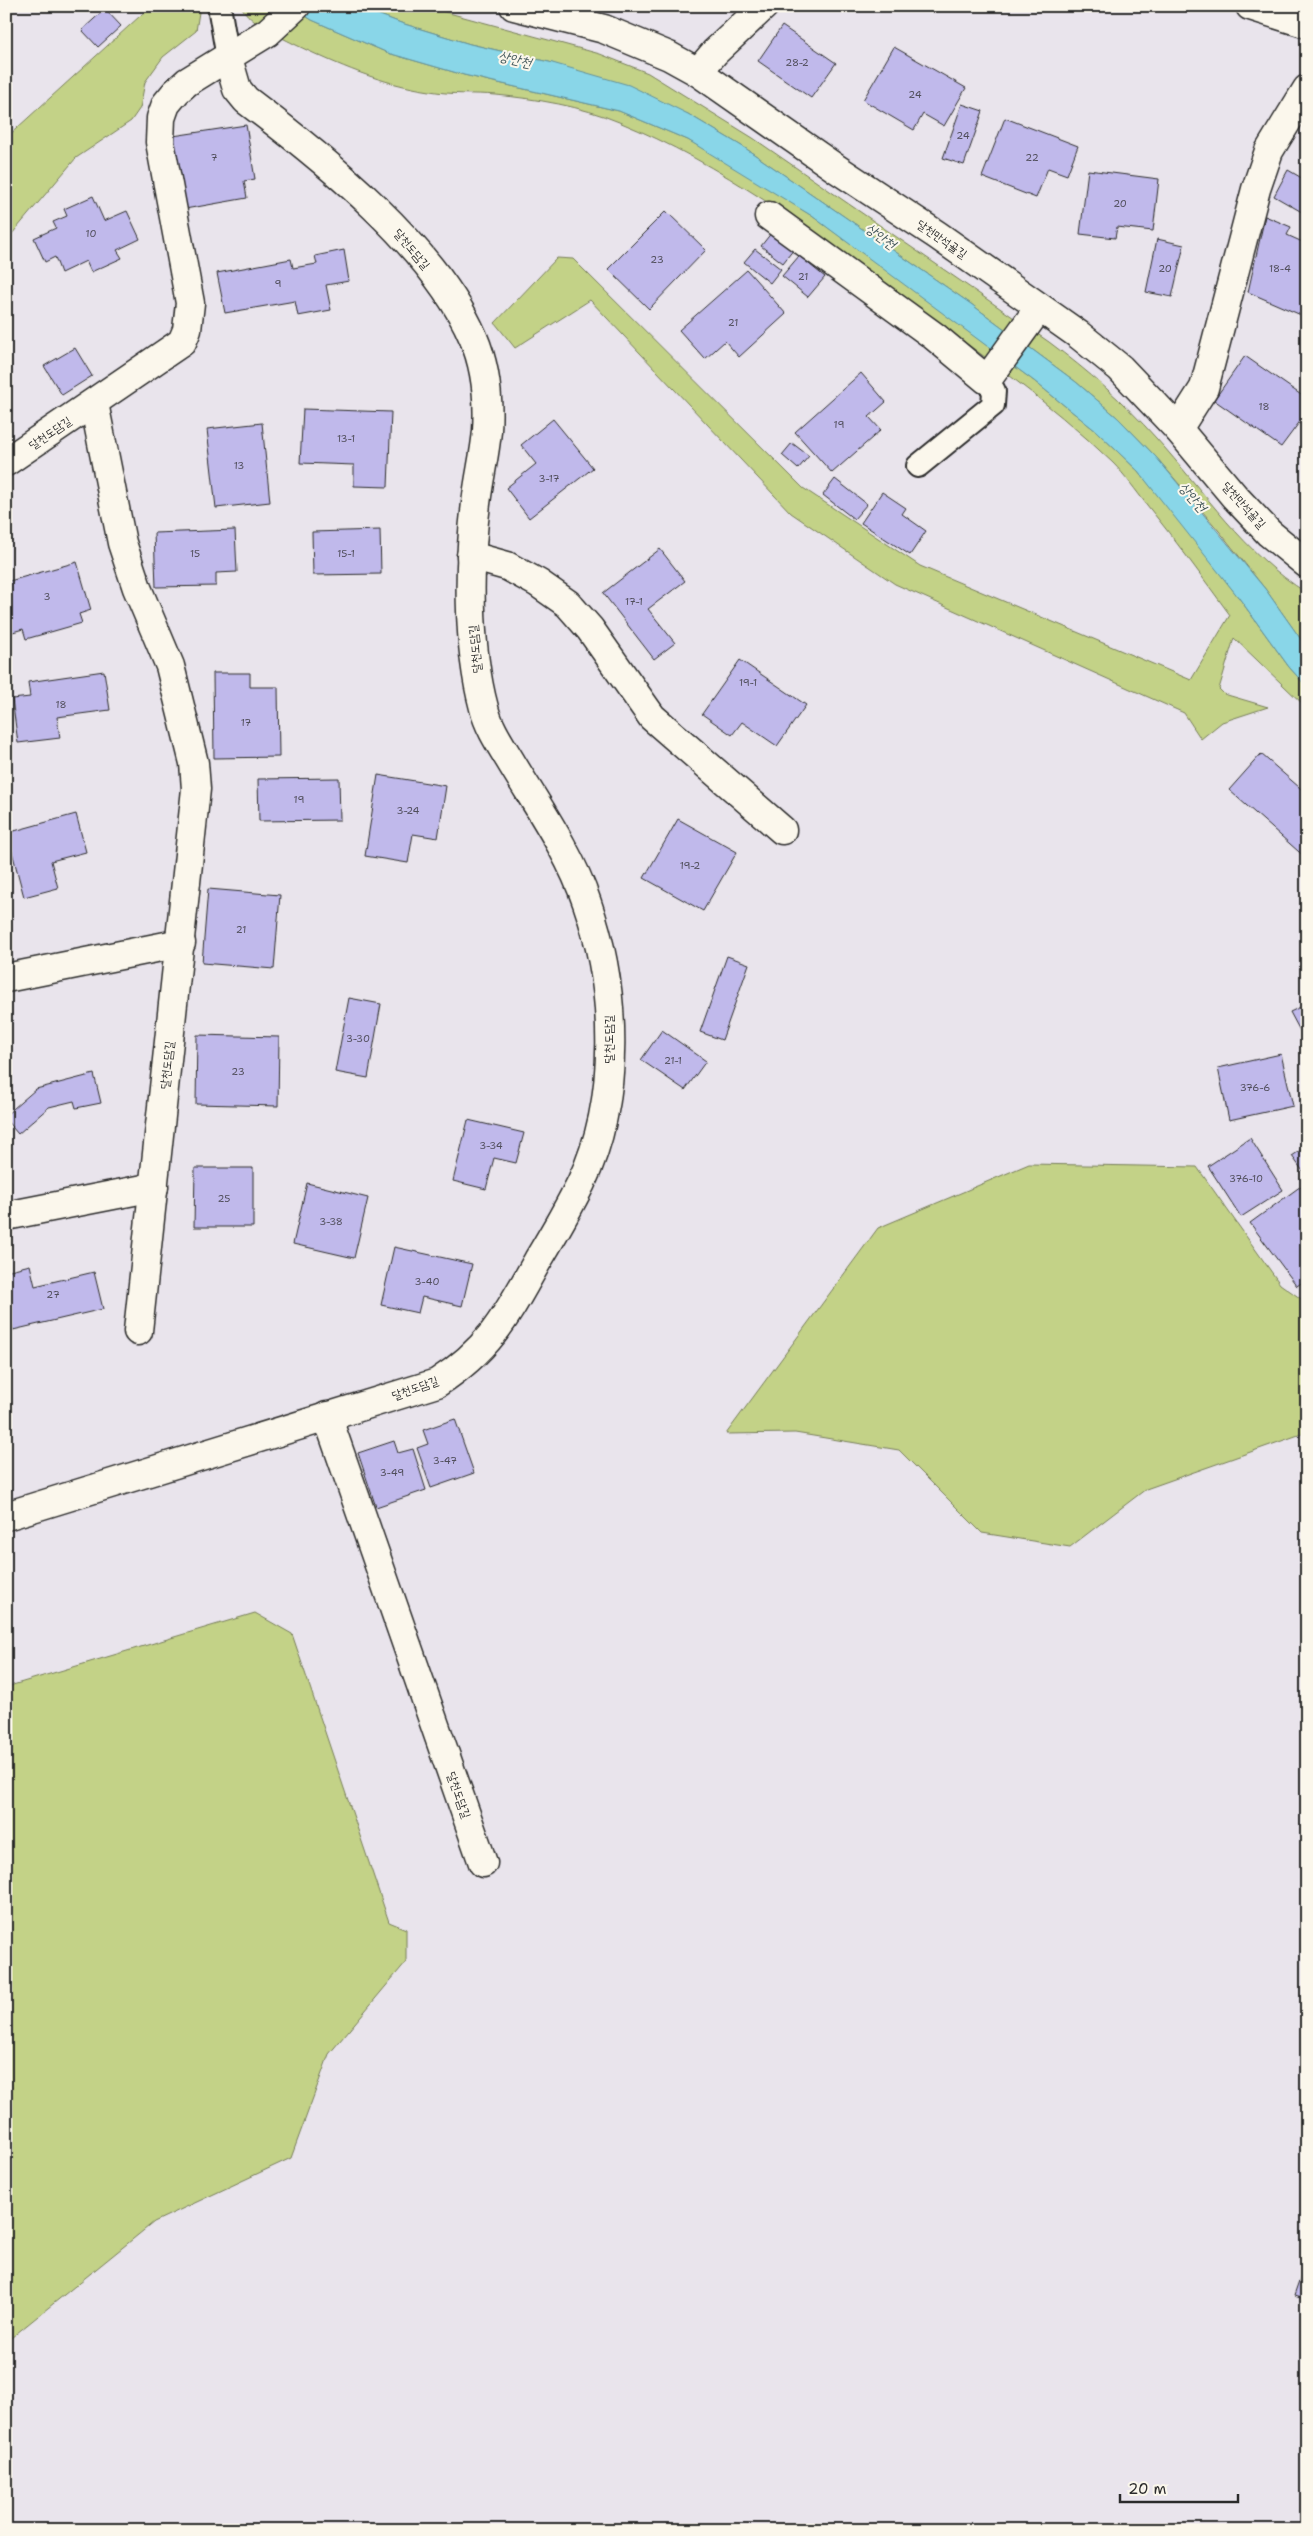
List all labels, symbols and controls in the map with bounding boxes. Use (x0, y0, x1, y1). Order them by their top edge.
water label: 상안천 (497, 46, 535, 72)
house number: 28-2 (785, 56, 809, 69)
house number: 24 (908, 88, 922, 101)
house number: 24 (956, 129, 970, 142)
house number: 7 (211, 151, 218, 164)
house number: 22 (1025, 151, 1039, 164)
house number: 20 (1113, 197, 1127, 210)
street label: 달천만석골길 (914, 216, 971, 262)
water label: 상안천 (862, 219, 901, 254)
street label: 달천도담길 (390, 225, 434, 273)
house number: 10 (86, 227, 96, 240)
house number: 23 (650, 253, 664, 266)
house number: 20 (1158, 262, 1172, 275)
house number: 18-4 (1269, 262, 1291, 275)
house number: 21 (798, 270, 808, 283)
house number: 9 (275, 277, 282, 290)
house number: 21 (728, 316, 738, 329)
house number: 18 (1258, 400, 1270, 413)
street label: 달천도담길 (26, 413, 75, 453)
house number: 19 (834, 418, 844, 431)
house number: 13-1 (337, 432, 355, 445)
house number: 13 (234, 459, 244, 472)
house number: 3-17 (539, 472, 559, 485)
water label: 상안천 (1175, 478, 1212, 517)
street label: 달천만석골길 (1219, 478, 1270, 532)
house number: 15 (190, 547, 200, 560)
house number: 15-1 (337, 547, 355, 560)
house number: 3 (44, 590, 51, 603)
house number: 17-1 (625, 595, 643, 608)
street label: 달천도담길 (465, 624, 485, 674)
house number: 19-1 (739, 676, 757, 689)
house number: 18 (55, 698, 67, 711)
house number: 17 (241, 716, 251, 729)
house number: 19 (294, 793, 304, 806)
house number: 3-24 (396, 804, 420, 817)
house number: 19-2 (680, 859, 700, 872)
house number: 21 (236, 923, 246, 936)
street label: 달천도담길 (601, 1015, 617, 1063)
house number: 3-30 (346, 1032, 370, 1045)
street label: 달천도담길 (157, 1040, 178, 1090)
house number: 21-1 (664, 1054, 682, 1067)
house number: 23 (231, 1065, 245, 1078)
house number: 376-6 (1240, 1081, 1270, 1094)
house number: 3-34 (479, 1139, 503, 1152)
house number: 376-10 (1229, 1172, 1263, 1185)
house number: 25 (218, 1192, 230, 1205)
house number: 3-38 (319, 1215, 343, 1228)
house number: 3-40 (415, 1275, 439, 1288)
house number: 27 (46, 1288, 60, 1301)
street label: 달천도담길 (390, 1372, 441, 1403)
house number: 3-47 (433, 1454, 457, 1467)
house number: 3-49 (380, 1466, 404, 1479)
street label: 달천도담길 (444, 1770, 475, 1821)
scale bar (1120, 2471, 1238, 2503)
text: 20 m (1128, 2479, 1167, 2499)

